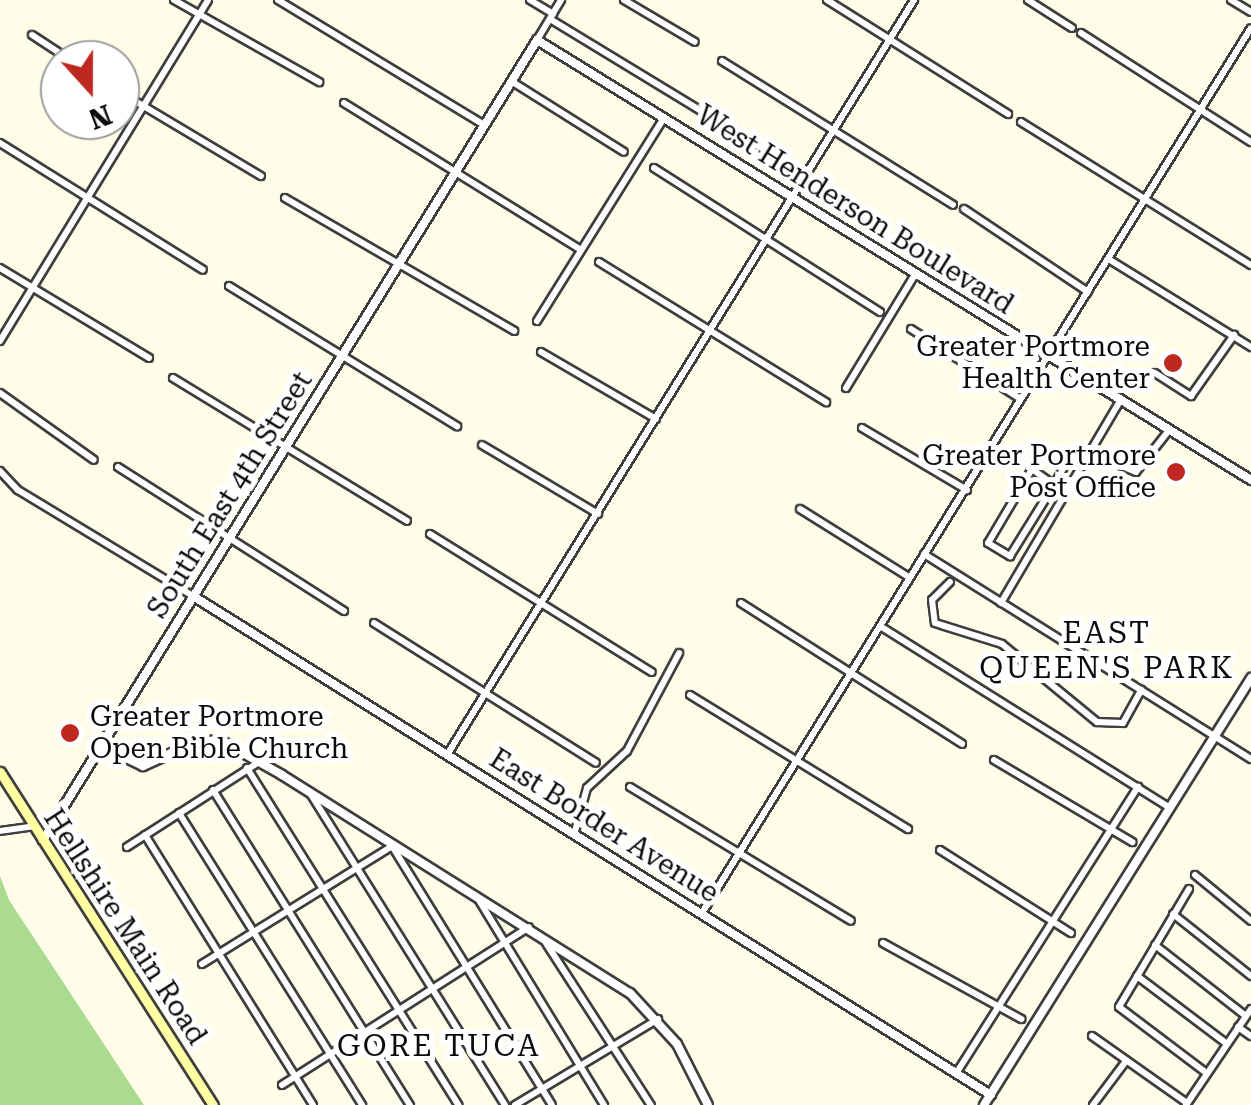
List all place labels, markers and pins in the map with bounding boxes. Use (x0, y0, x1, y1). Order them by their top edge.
place label: Greater Portmore Health Center (916, 330, 1150, 396)
marker: Greater Portmore Health Center (1160, 350, 1186, 376)
place label: Greater Portmore Post Office (922, 439, 1156, 505)
marker: Greater Portmore Post Office (1165, 461, 1187, 483)
place label: Greater Portmore Open Bible Church (90, 700, 348, 766)
marker: Greater Portmore Open Bible Church (59, 722, 81, 744)

